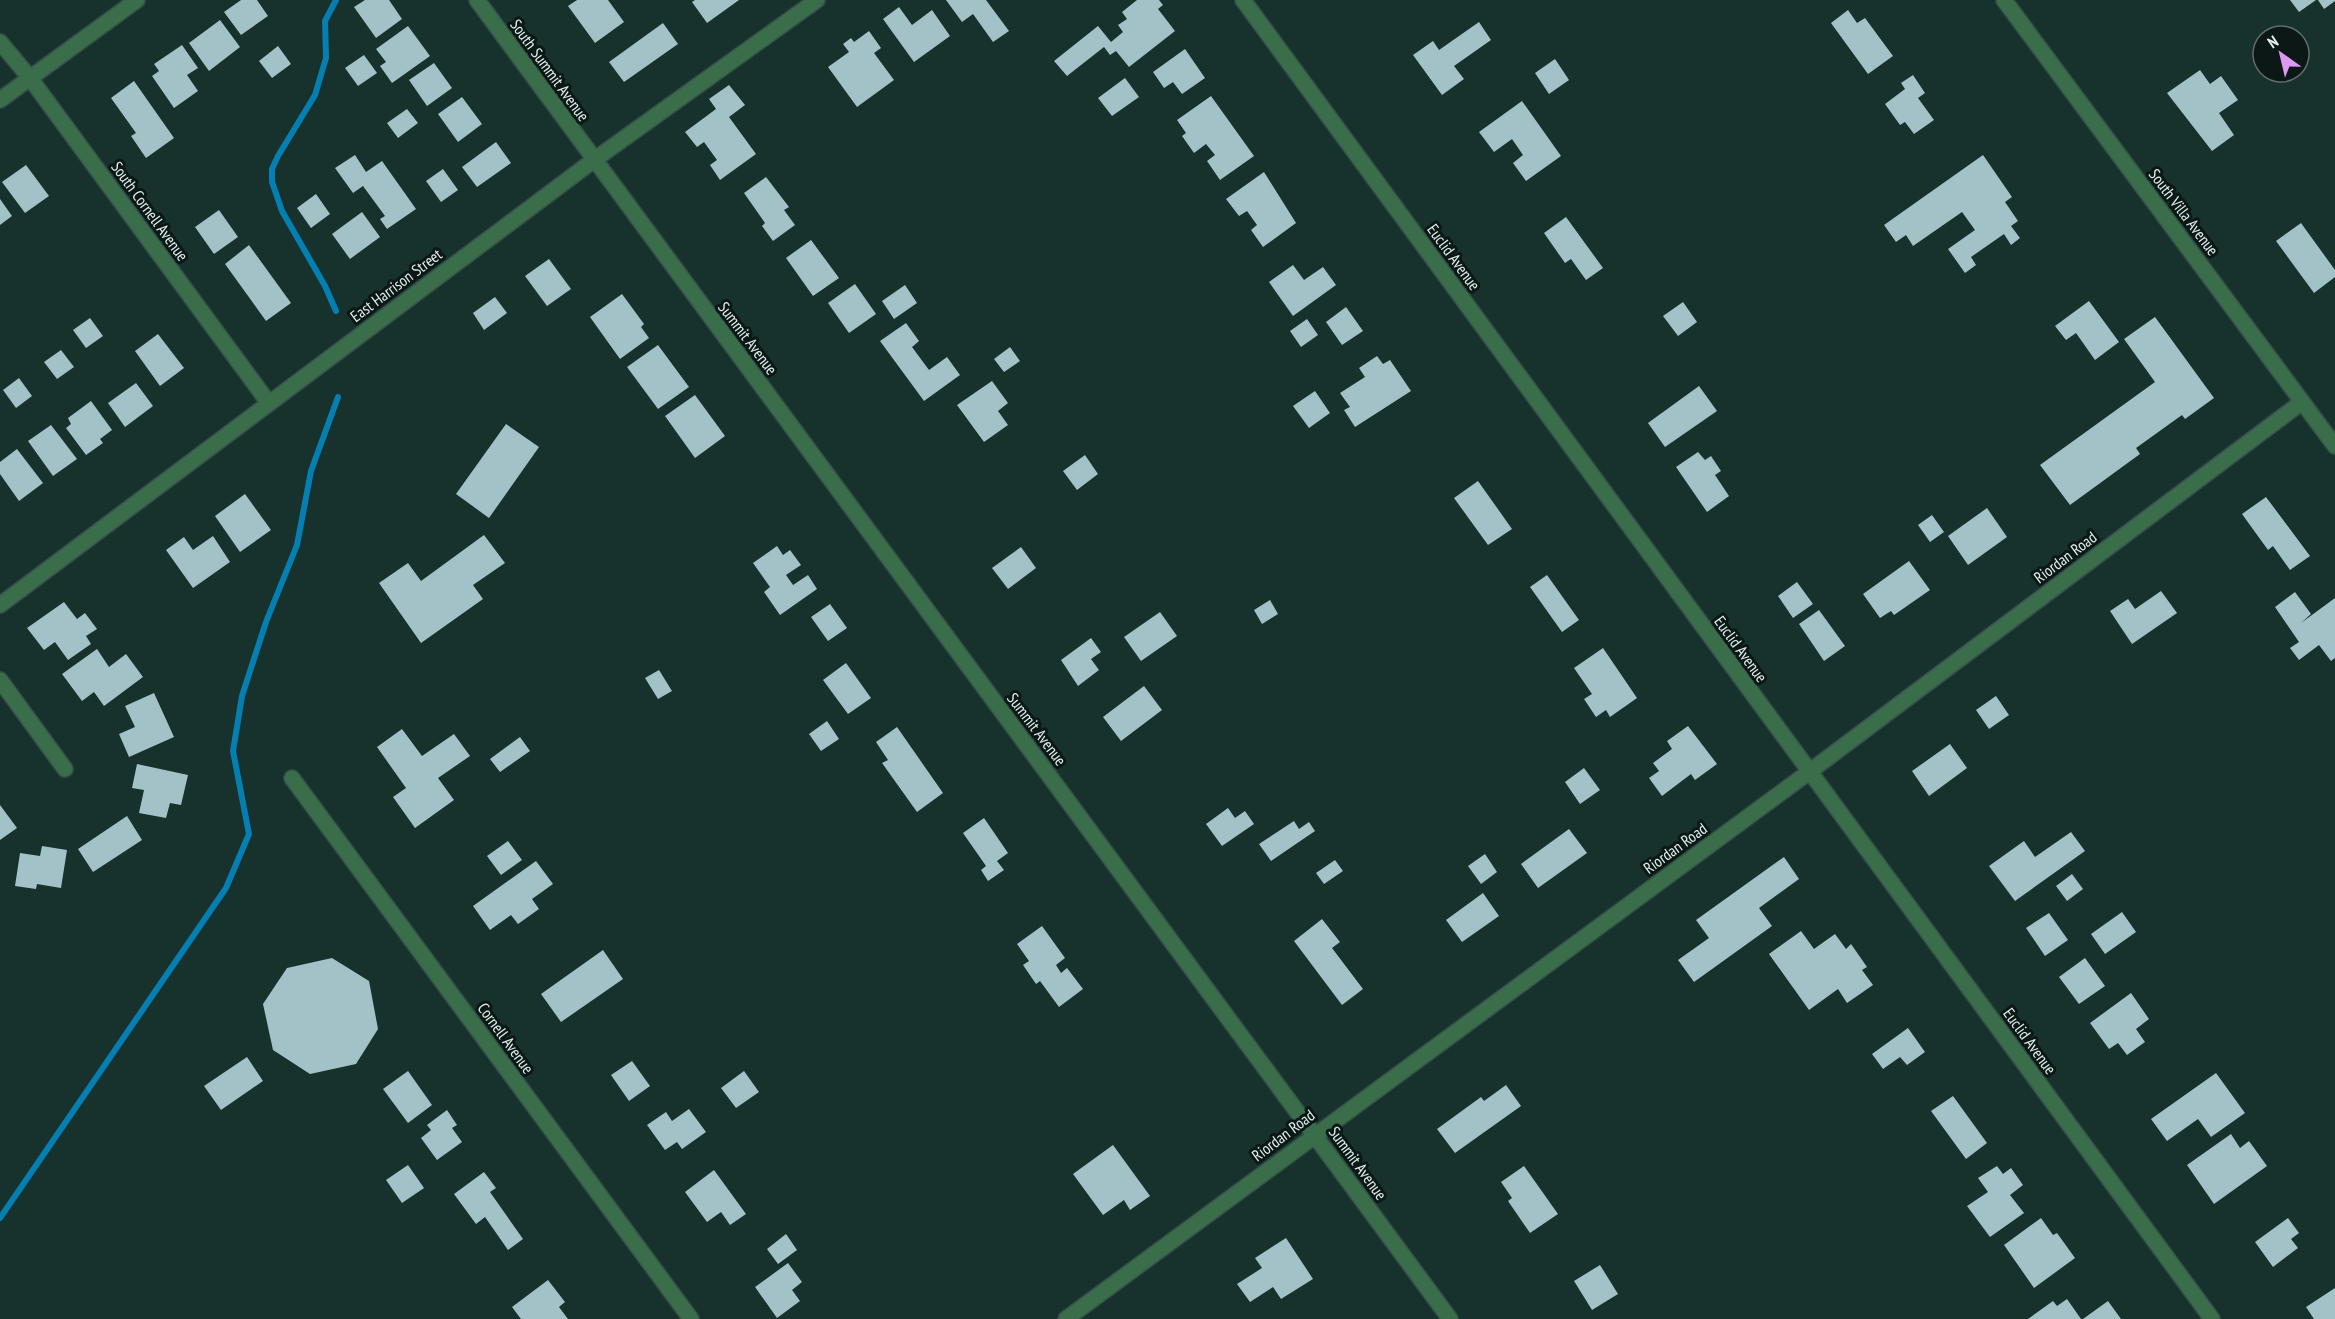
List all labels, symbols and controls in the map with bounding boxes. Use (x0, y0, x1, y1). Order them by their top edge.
street label: South Summit Avenue (506, 15, 594, 125)
north arrow (2251, 24, 2311, 84)
text: N (2263, 31, 2282, 52)
street label: South Cornell Avenue (107, 157, 193, 265)
street label: South Villa Avenue (2145, 165, 2223, 259)
street label: Euclid Avenue (1423, 220, 1485, 294)
street label: East Harrison Street (346, 244, 446, 326)
street label: Summit Avenue (714, 298, 782, 378)
street label: Riordan Road (2030, 527, 2100, 587)
street label: Euclid Avenue (1710, 612, 1772, 686)
street label: Summit Avenue (1003, 689, 1071, 769)
street label: Riordan Road (1639, 818, 1711, 878)
street label: Cornell Avenue (474, 999, 538, 1077)
street label: Euclid Avenue (1999, 1004, 2061, 1078)
street label: Riordan Road (1248, 1105, 1318, 1165)
street label: Summit Avenue (1325, 1122, 1391, 1204)

